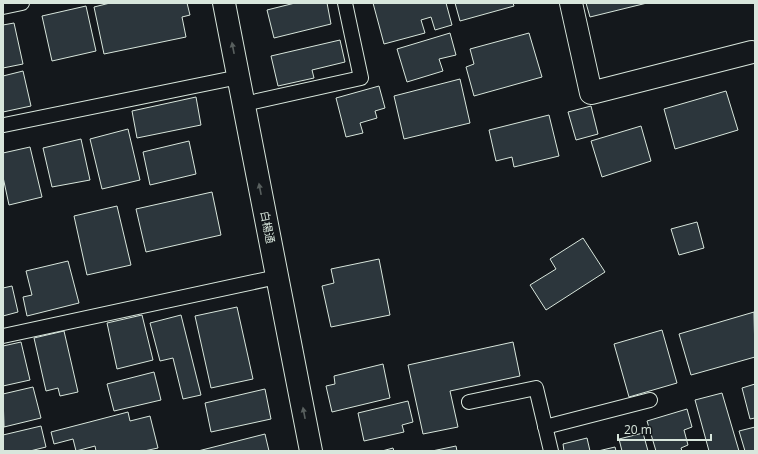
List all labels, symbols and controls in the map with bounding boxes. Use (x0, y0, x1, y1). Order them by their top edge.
one-way arrow (230, 41, 236, 54)
one-way arrow (257, 183, 263, 195)
street label: 白楊通 (257, 209, 279, 245)
one-way arrow (300, 407, 306, 419)
scale bar (618, 416, 711, 442)
text: 20 m (624, 421, 652, 438)

